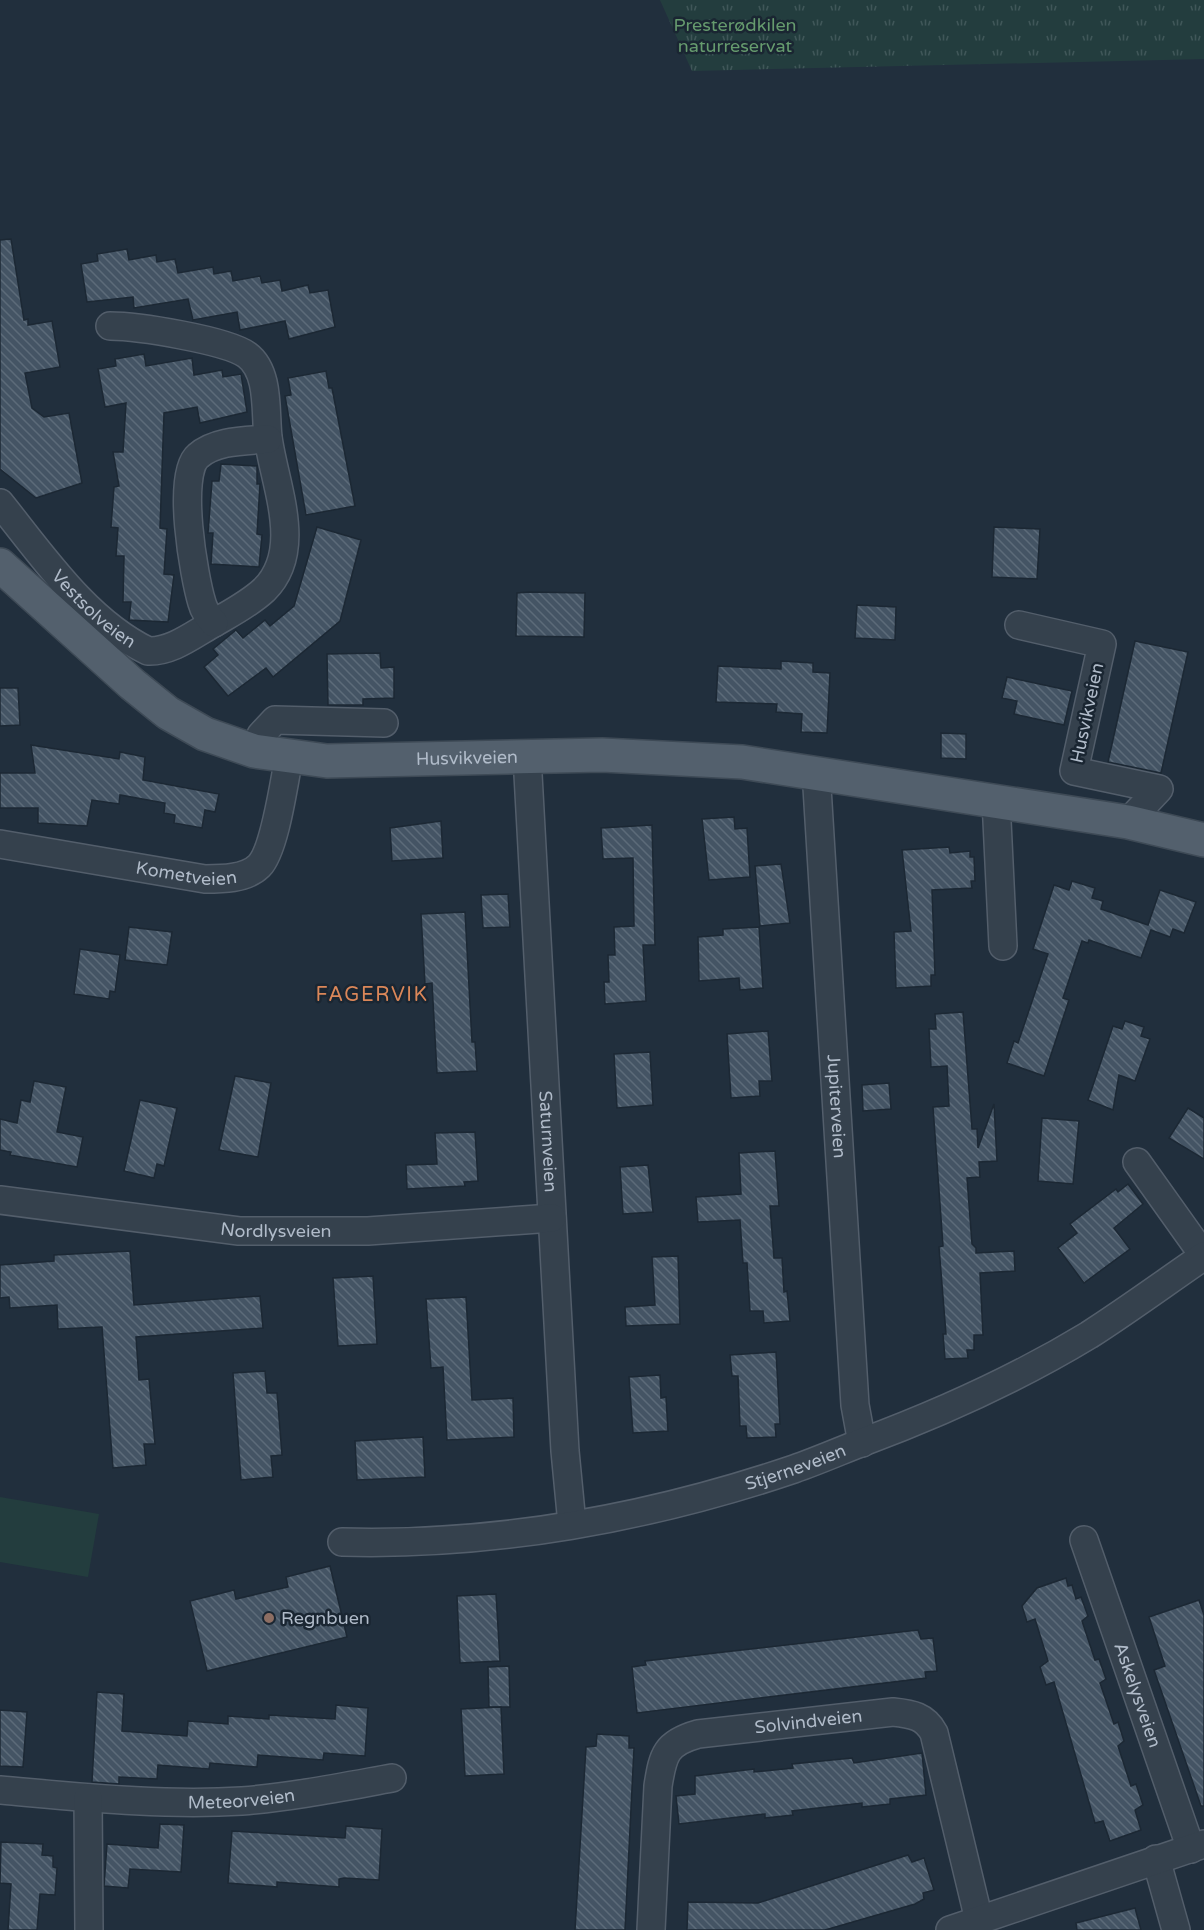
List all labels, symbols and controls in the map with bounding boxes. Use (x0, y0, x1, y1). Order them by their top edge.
park label: Presterødkilen naturreservat (673, 14, 797, 57)
street label: Vestsolveien (47, 565, 140, 653)
street label: Husvikveien (1066, 661, 1108, 765)
street label: Husvikveien (416, 746, 518, 770)
street label: Kometveien (134, 856, 238, 890)
district label: FAGERVIK (316, 983, 428, 1007)
street label: Jupiterveien (822, 1054, 851, 1159)
street label: Saturnveien (534, 1090, 562, 1193)
street label: Nordlysveien (219, 1218, 332, 1242)
street label: Stjerneveien (742, 1439, 849, 1495)
place label: Regnbuen (281, 1607, 370, 1629)
marker: Regnbuen (262, 1611, 276, 1625)
street label: Askelysveien (1109, 1639, 1166, 1751)
street label: Solvindveien (753, 1705, 863, 1739)
street label: Meteorveien (188, 1784, 296, 1813)

